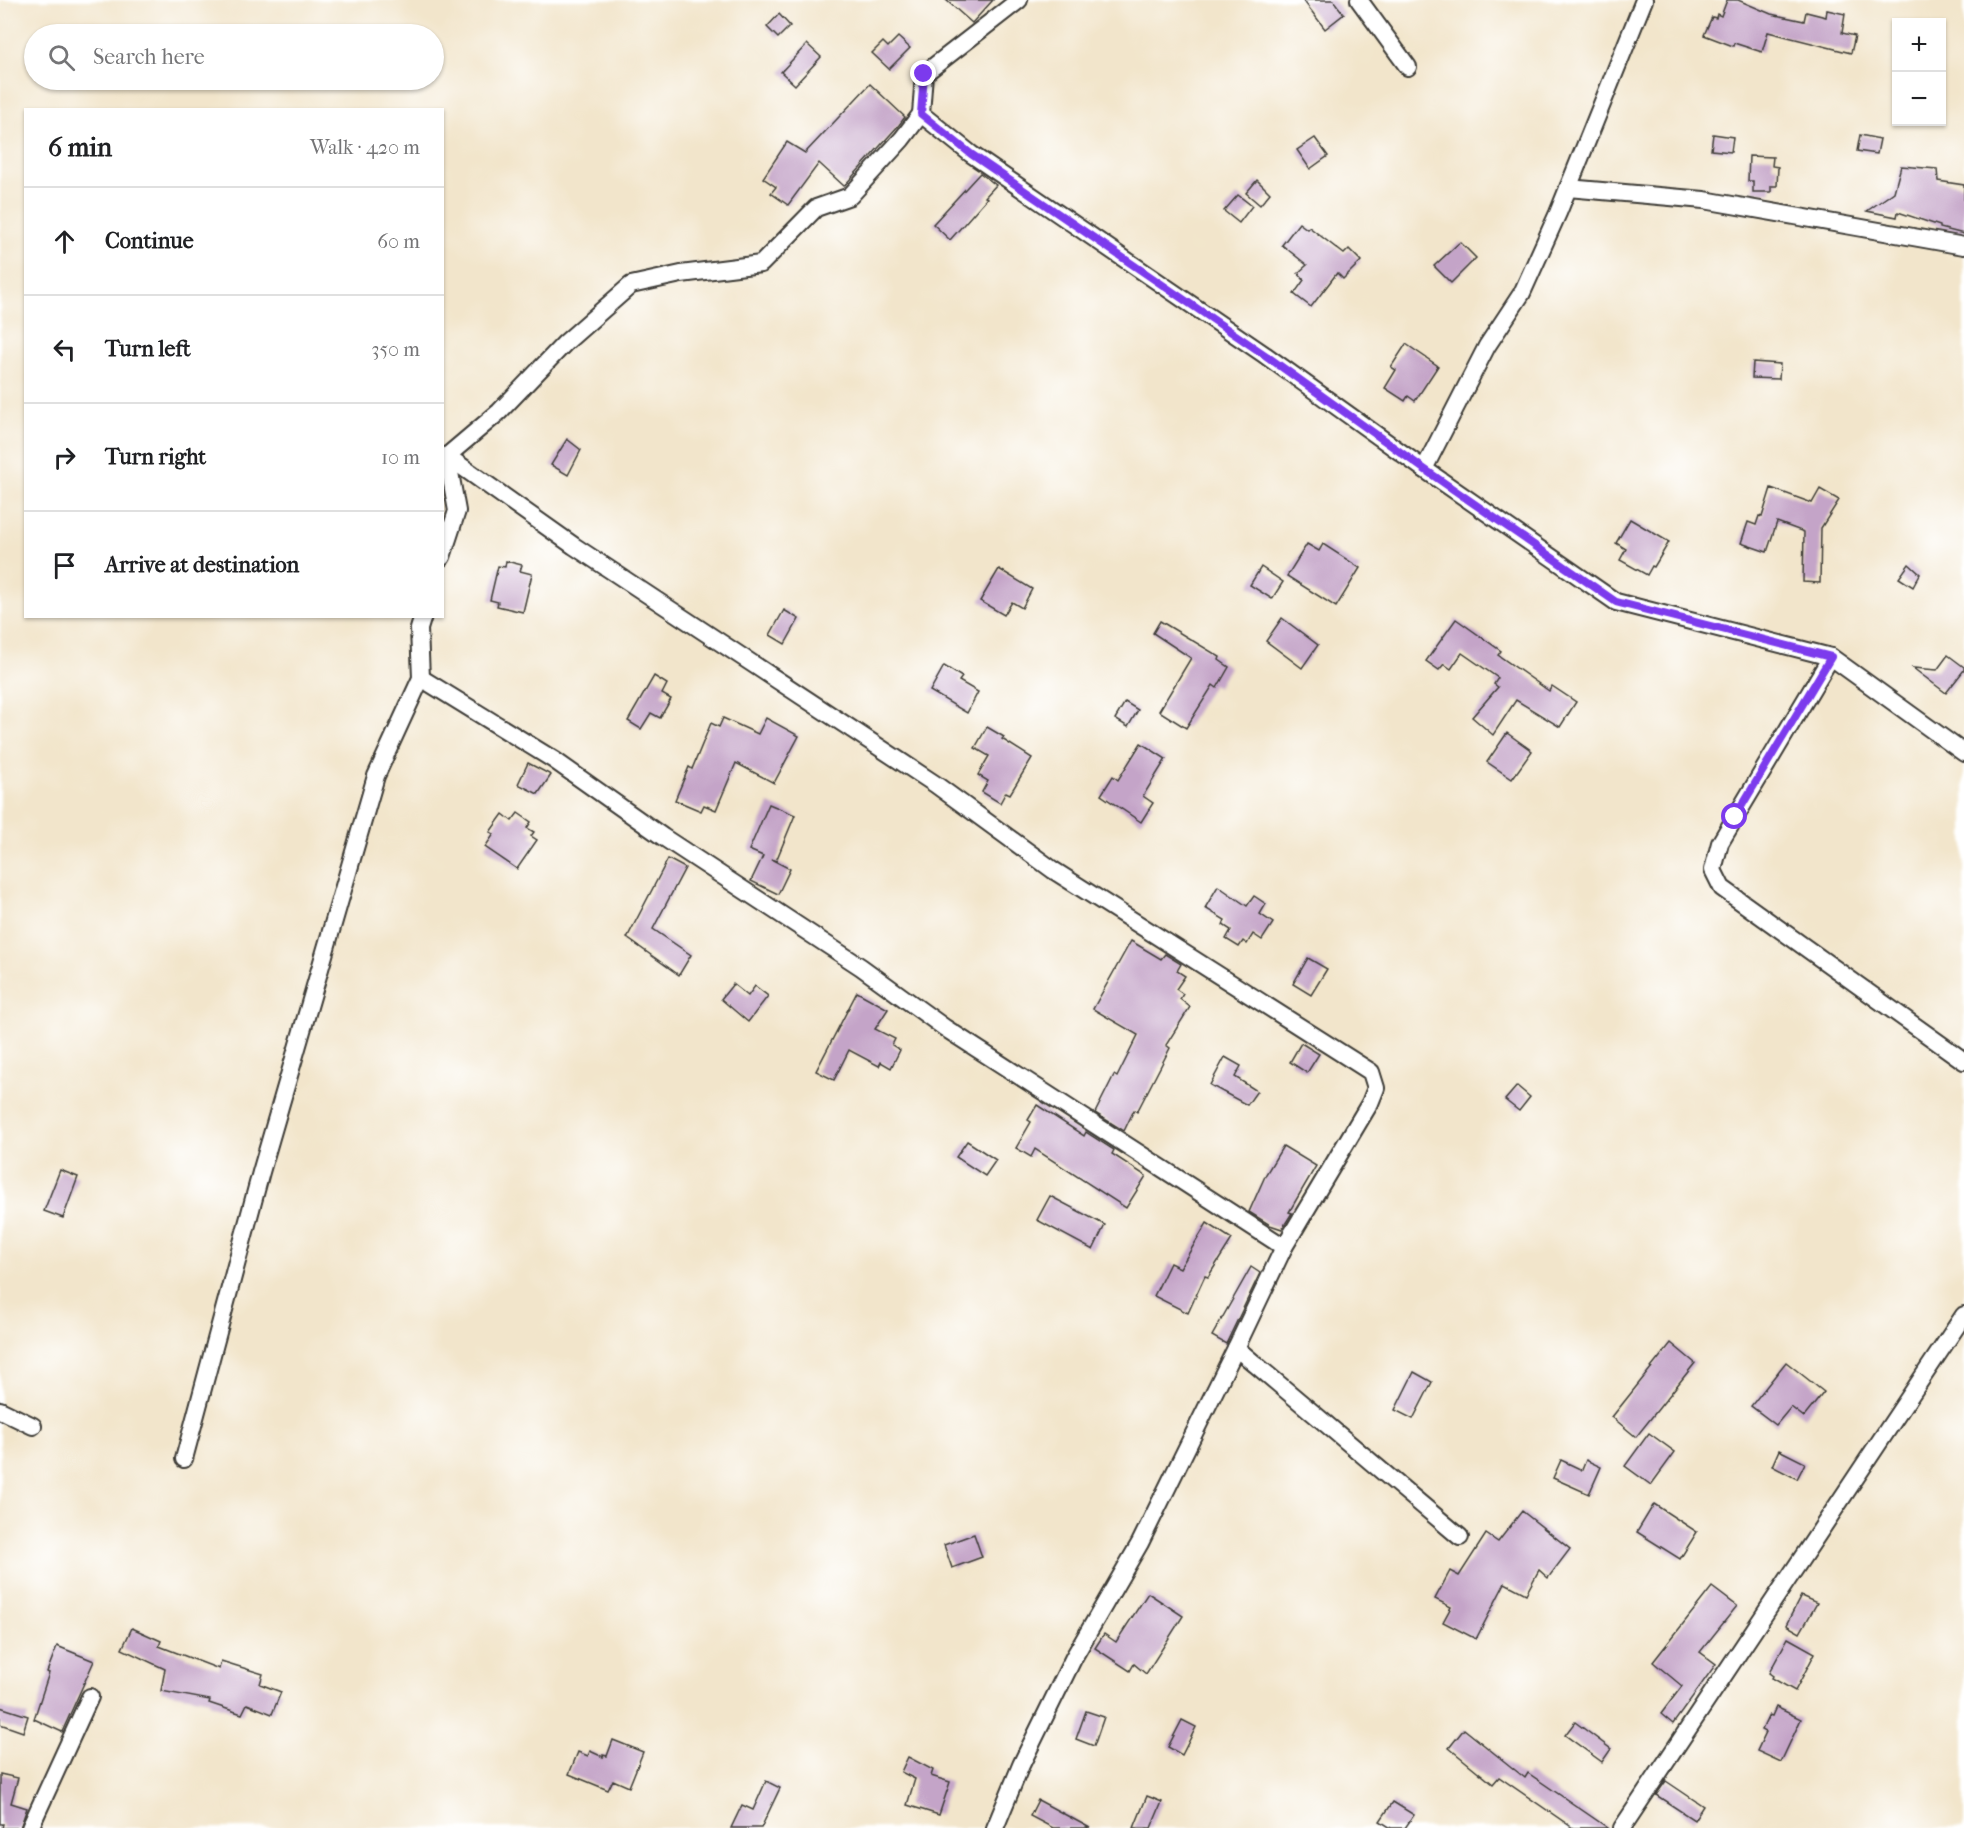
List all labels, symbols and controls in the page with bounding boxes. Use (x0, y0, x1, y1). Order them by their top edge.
map controls (1892, 18, 1946, 126)
button: + (1892, 18, 1946, 72)
search box (24, 24, 444, 90)
icon: search (45, 41, 78, 74)
text: Search here (93, 44, 205, 70)
route end (910, 60, 936, 86)
button: − (1892, 72, 1946, 126)
text: 6 min (48, 132, 112, 163)
text: Walk · 420 m (310, 136, 420, 159)
icon: ahead (48, 225, 81, 258)
text: Continue (105, 228, 194, 254)
text: 60 m (377, 230, 420, 253)
icon: left (48, 333, 81, 366)
text: Turn left (105, 336, 191, 362)
text: 350 m (371, 338, 420, 361)
icon: right (48, 441, 81, 474)
text: Turn right (105, 444, 206, 470)
text: 10 m (381, 446, 420, 469)
icon: arrive (48, 549, 81, 582)
text: Arrive at destination (105, 552, 299, 578)
route start (1721, 803, 1747, 829)

